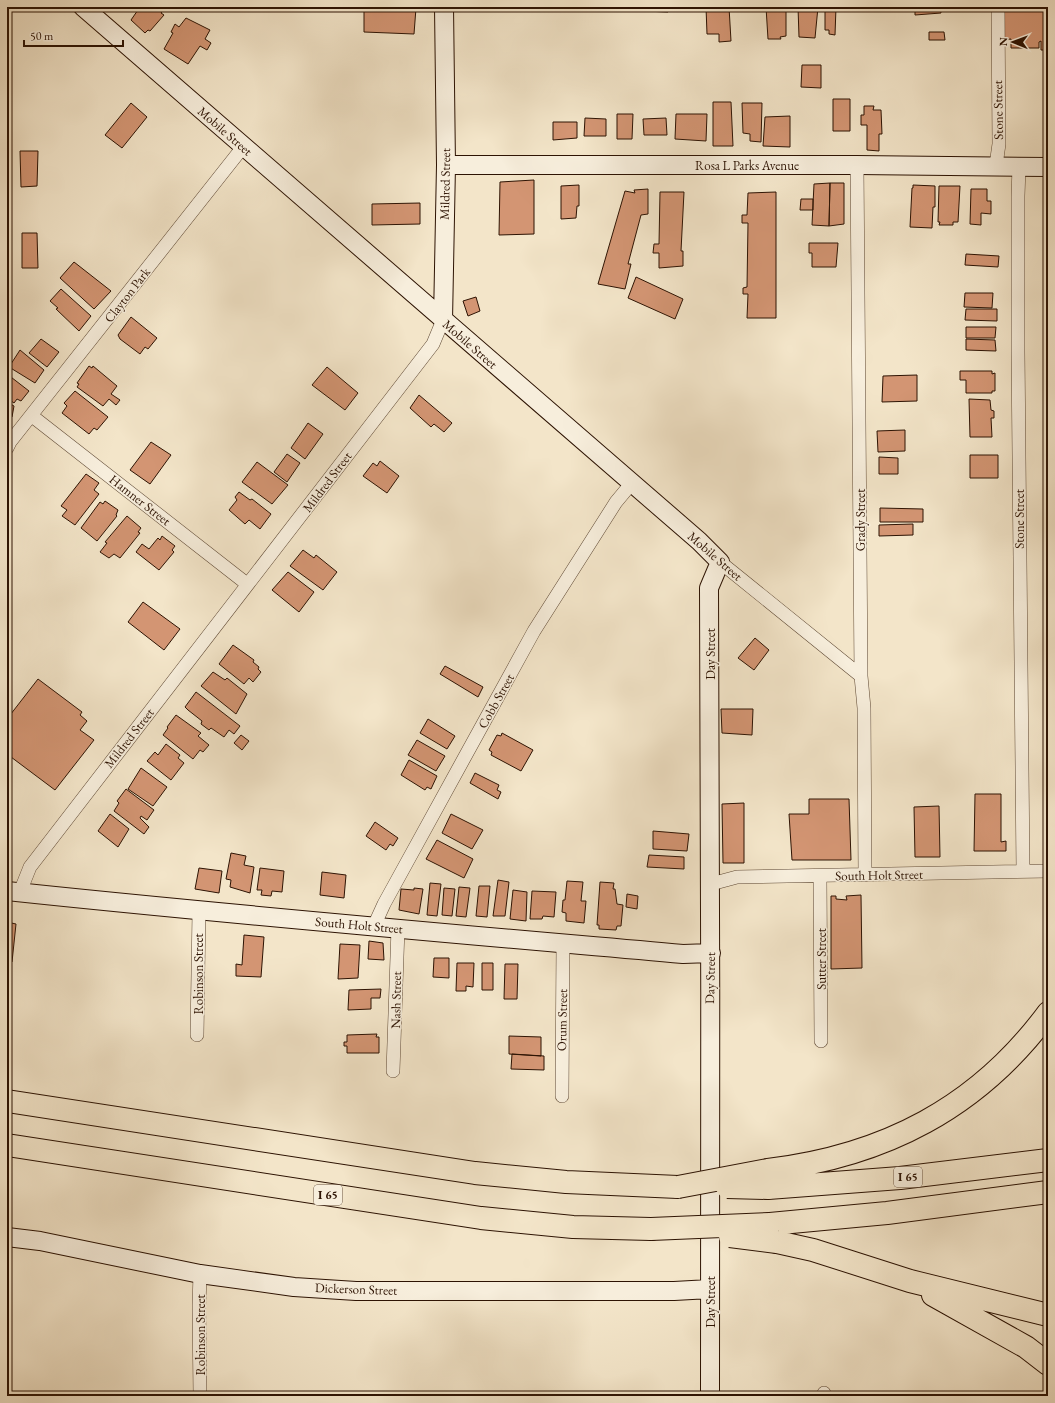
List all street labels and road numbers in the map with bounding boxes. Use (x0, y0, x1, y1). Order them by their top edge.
street label: Stone Street (989, 80, 1007, 140)
street label: Mobile Street (194, 103, 256, 159)
street label: Mildred Street (436, 148, 454, 220)
street label: Rosa L Parks Avenue (695, 157, 799, 174)
street label: Clayton Park (100, 263, 154, 326)
street label: Mobile Street (439, 316, 501, 372)
street label: Mildred Street (299, 448, 355, 516)
street label: Hamner Street (106, 471, 174, 529)
street label: Grady Street (852, 489, 869, 551)
street label: Stone Street (1011, 489, 1028, 549)
street label: Mobile Street (684, 528, 746, 584)
street label: Day Street (702, 628, 719, 680)
street label: Cobb Street (474, 671, 518, 731)
street label: Mildred Street (100, 705, 158, 771)
street label: South Holt Street (835, 866, 923, 884)
street label: South Holt Street (315, 913, 403, 937)
street label: Sutter Street (813, 928, 830, 990)
street label: Robinson Street (190, 933, 207, 1015)
street label: Day Street (701, 952, 719, 1004)
street label: Nash Street (387, 971, 405, 1029)
street label: Orum Street (553, 989, 571, 1051)
road number: I 65 (894, 1167, 922, 1187)
road number: I 65 (314, 1185, 342, 1205)
street label: Day Street (702, 1276, 719, 1328)
street label: Dickerson Street (315, 1279, 397, 1299)
street label: Robinson Street (192, 1294, 209, 1376)

